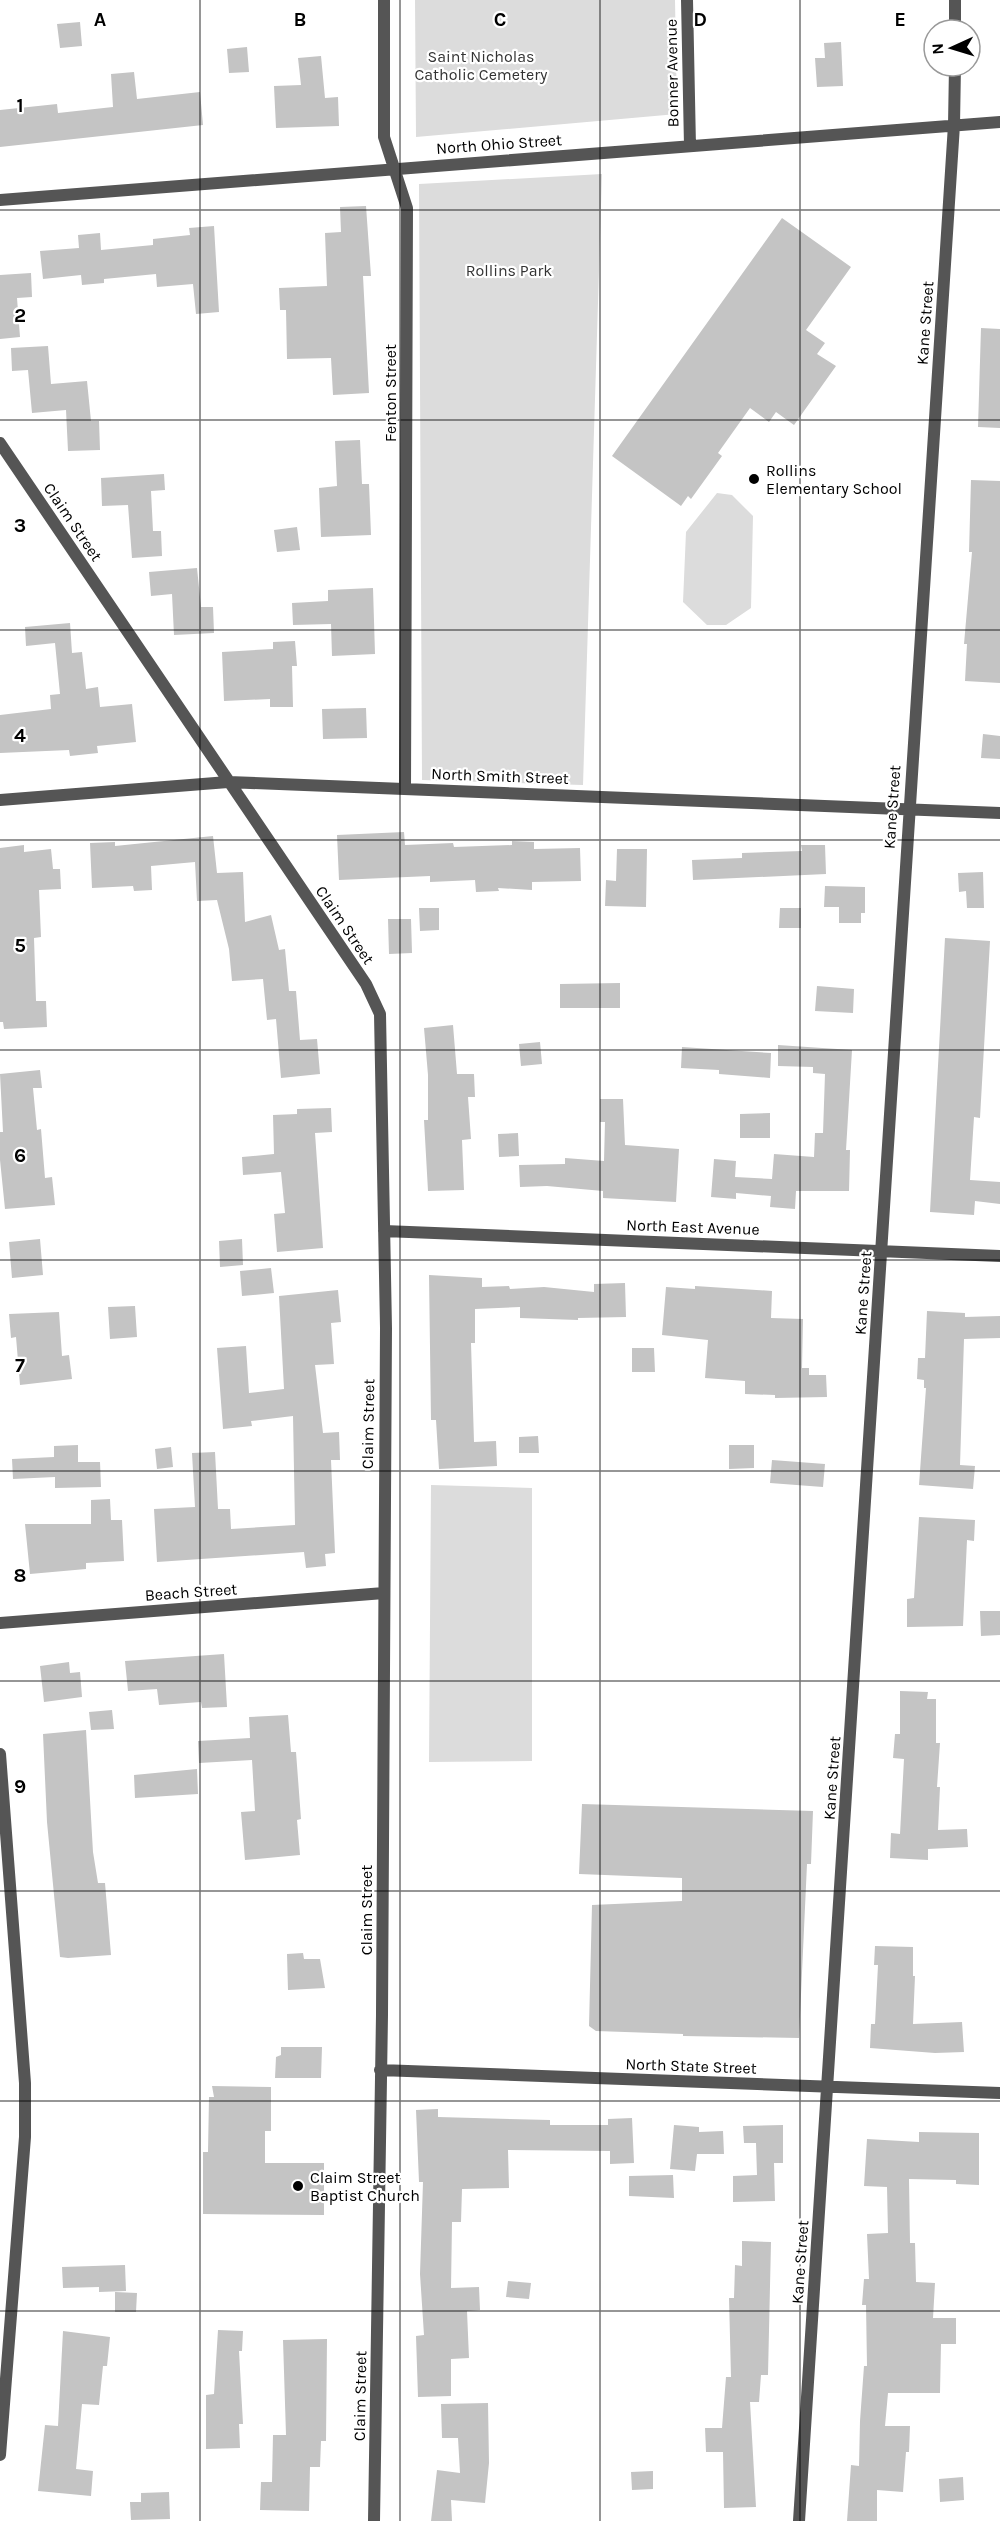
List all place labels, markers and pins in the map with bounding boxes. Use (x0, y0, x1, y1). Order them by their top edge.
place label: Rollins Elementary School (766, 461, 902, 498)
marker: Rollins Elementary School (747, 472, 761, 486)
place label: Claim Street Baptist Church (310, 2168, 420, 2205)
marker: Claim Street Baptist Church (291, 2179, 305, 2193)

